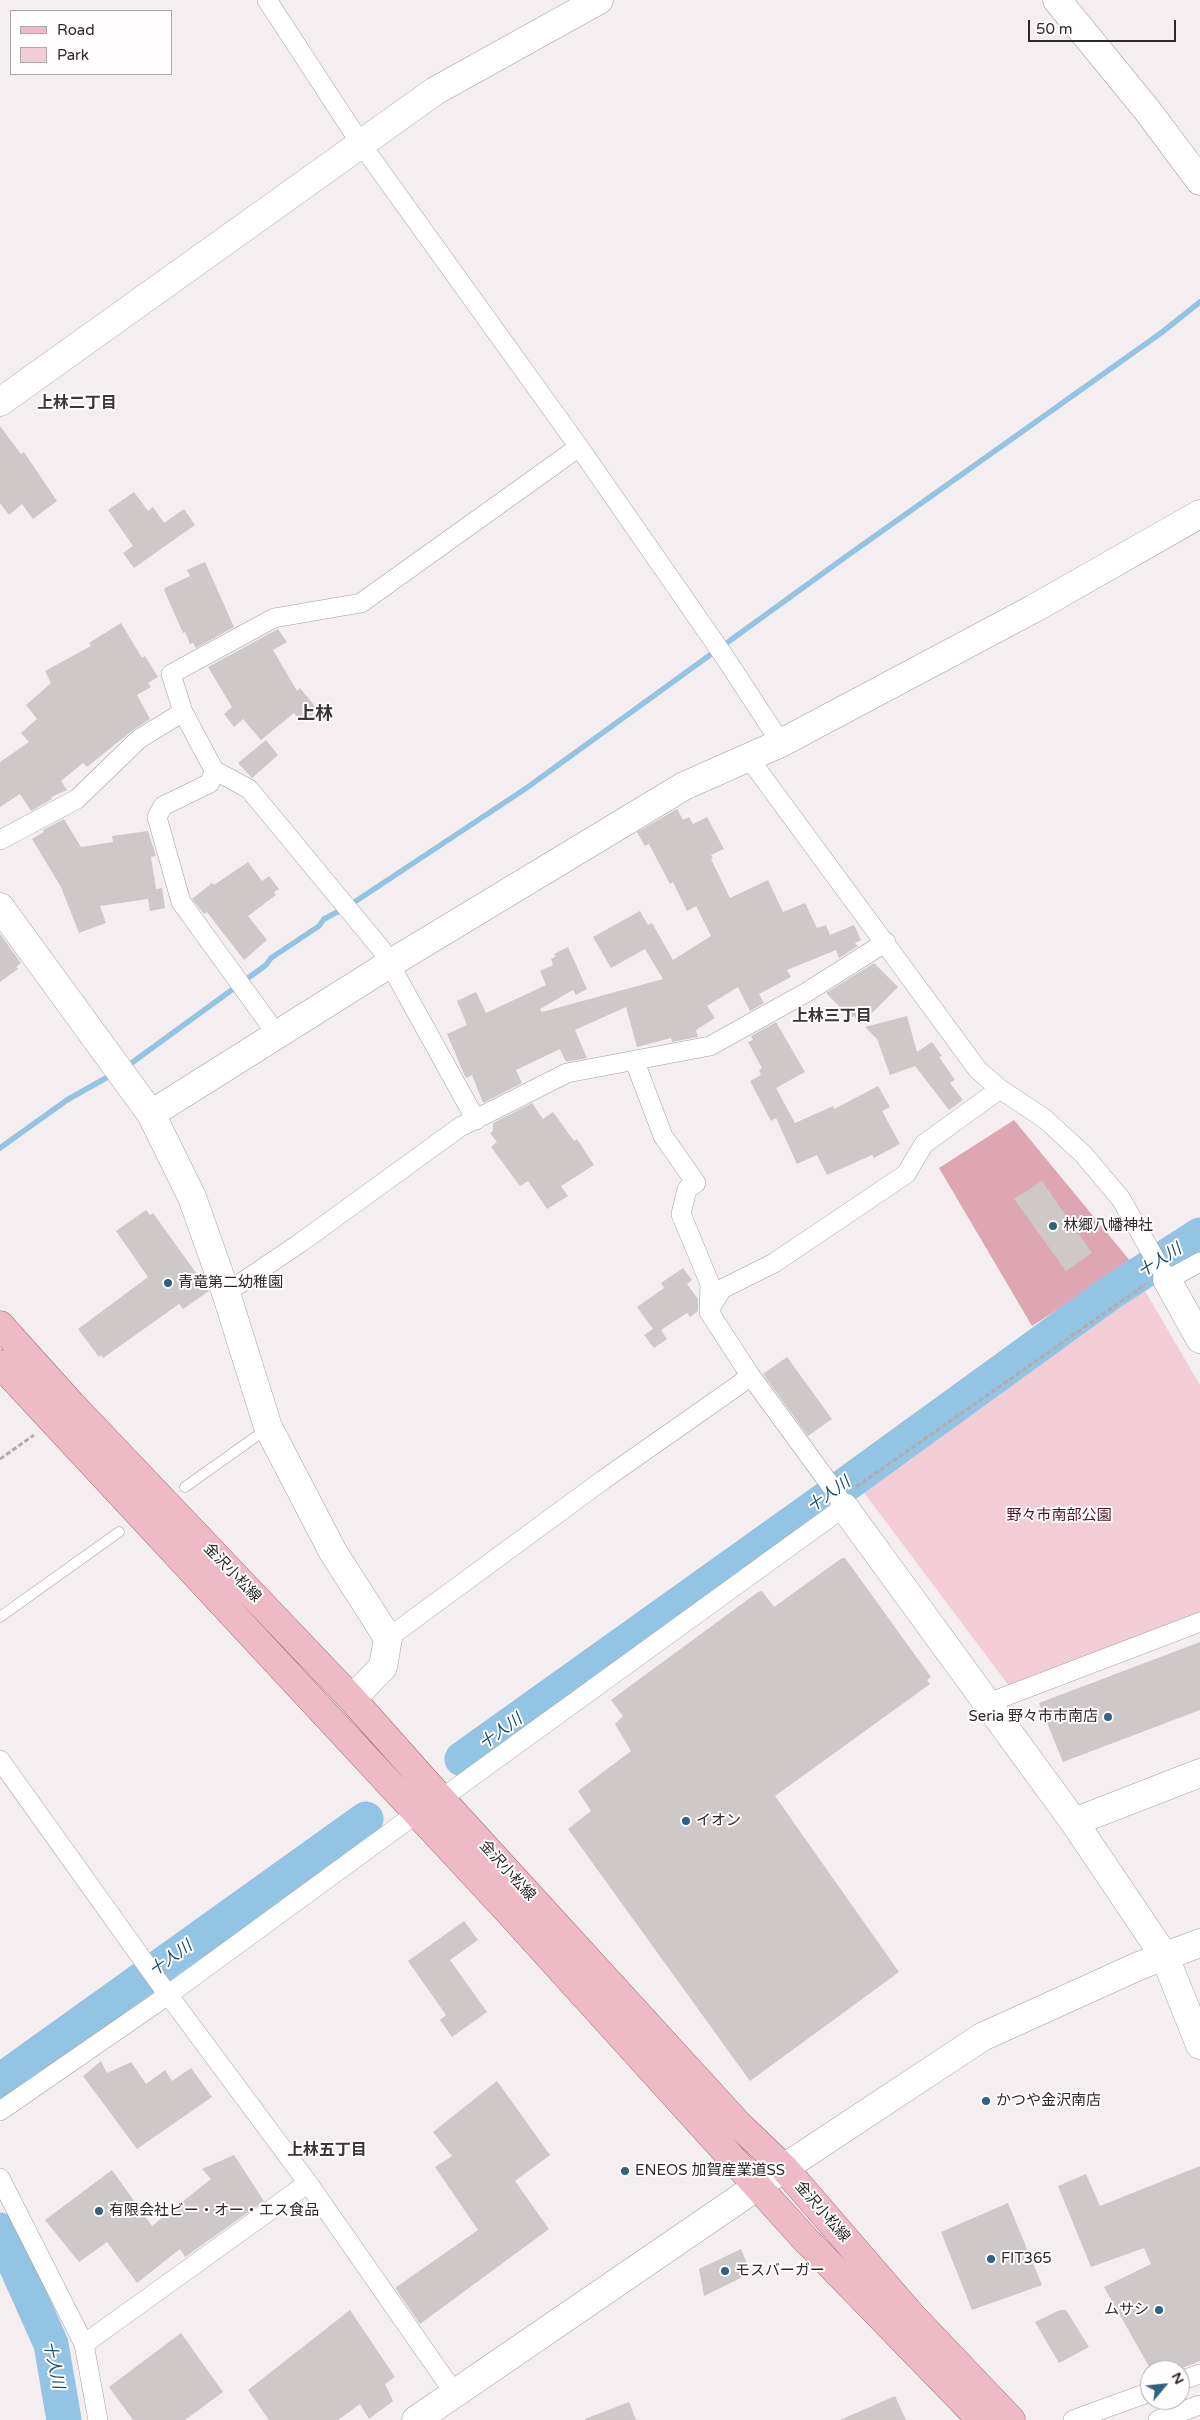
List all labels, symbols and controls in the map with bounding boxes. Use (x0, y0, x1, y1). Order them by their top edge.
legend (10, 10, 172, 75)
scale bar (1030, 10, 1178, 42)
text: 50 m (1036, 20, 1073, 38)
text: Road (57, 21, 95, 39)
text: Park (57, 46, 89, 64)
district label: 上林二丁目 (37, 394, 117, 414)
district label: 上林 (297, 703, 333, 725)
district label: 上林三丁目 (792, 1007, 872, 1027)
place label: 林郷八幡神社 (1063, 1217, 1153, 1235)
marker: 林郷八幡神社 (1047, 1220, 1059, 1232)
water label: 十人川 (1135, 1240, 1185, 1282)
place label: 青竜第二幼稚園 (178, 1274, 283, 1292)
marker: 青竜第二幼稚園 (162, 1277, 174, 1289)
water label: 十人川 (804, 1473, 854, 1517)
park label: 野々市南部公園 (1007, 1507, 1111, 1525)
street label: 金沢小松線 (199, 1540, 265, 1606)
place label: Seria 野々市市南店 (968, 1708, 1098, 1726)
water label: 十人川 (476, 1710, 526, 1754)
marker: Seria 野々市市南店 (1102, 1711, 1114, 1723)
place label: イオン (696, 1812, 741, 1830)
marker: イオン (680, 1815, 692, 1827)
street label: 金沢小松線 (475, 1837, 539, 1905)
water label: 十人川 (146, 1937, 196, 1981)
place label: かつや金沢南店 (996, 2092, 1101, 2110)
marker: かつや金沢南店 (980, 2095, 992, 2107)
district label: 上林五丁目 (287, 2141, 367, 2161)
place label: ENEOS 加賀産業道SS (635, 2162, 785, 2180)
marker: ENEOS 加賀産業道SS (619, 2165, 631, 2177)
street label: 金沢小松線 (791, 2178, 853, 2246)
place label: 有限会社ビー・オー・エス食品 (109, 2202, 319, 2220)
marker: 有限会社ビー・オー・エス食品 (93, 2205, 105, 2217)
place label: FIT365 (1001, 2250, 1052, 2268)
marker: FIT365 (985, 2253, 997, 2265)
place label: モスバーガー (735, 2262, 825, 2280)
marker: モスバーガー (719, 2265, 731, 2277)
place label: ムサシ (1104, 2301, 1149, 2319)
marker: ムサシ (1153, 2304, 1165, 2316)
water label: 十人川 (39, 2340, 67, 2390)
north arrow (1140, 2360, 1190, 2410)
text: N (1168, 2369, 1188, 2387)

